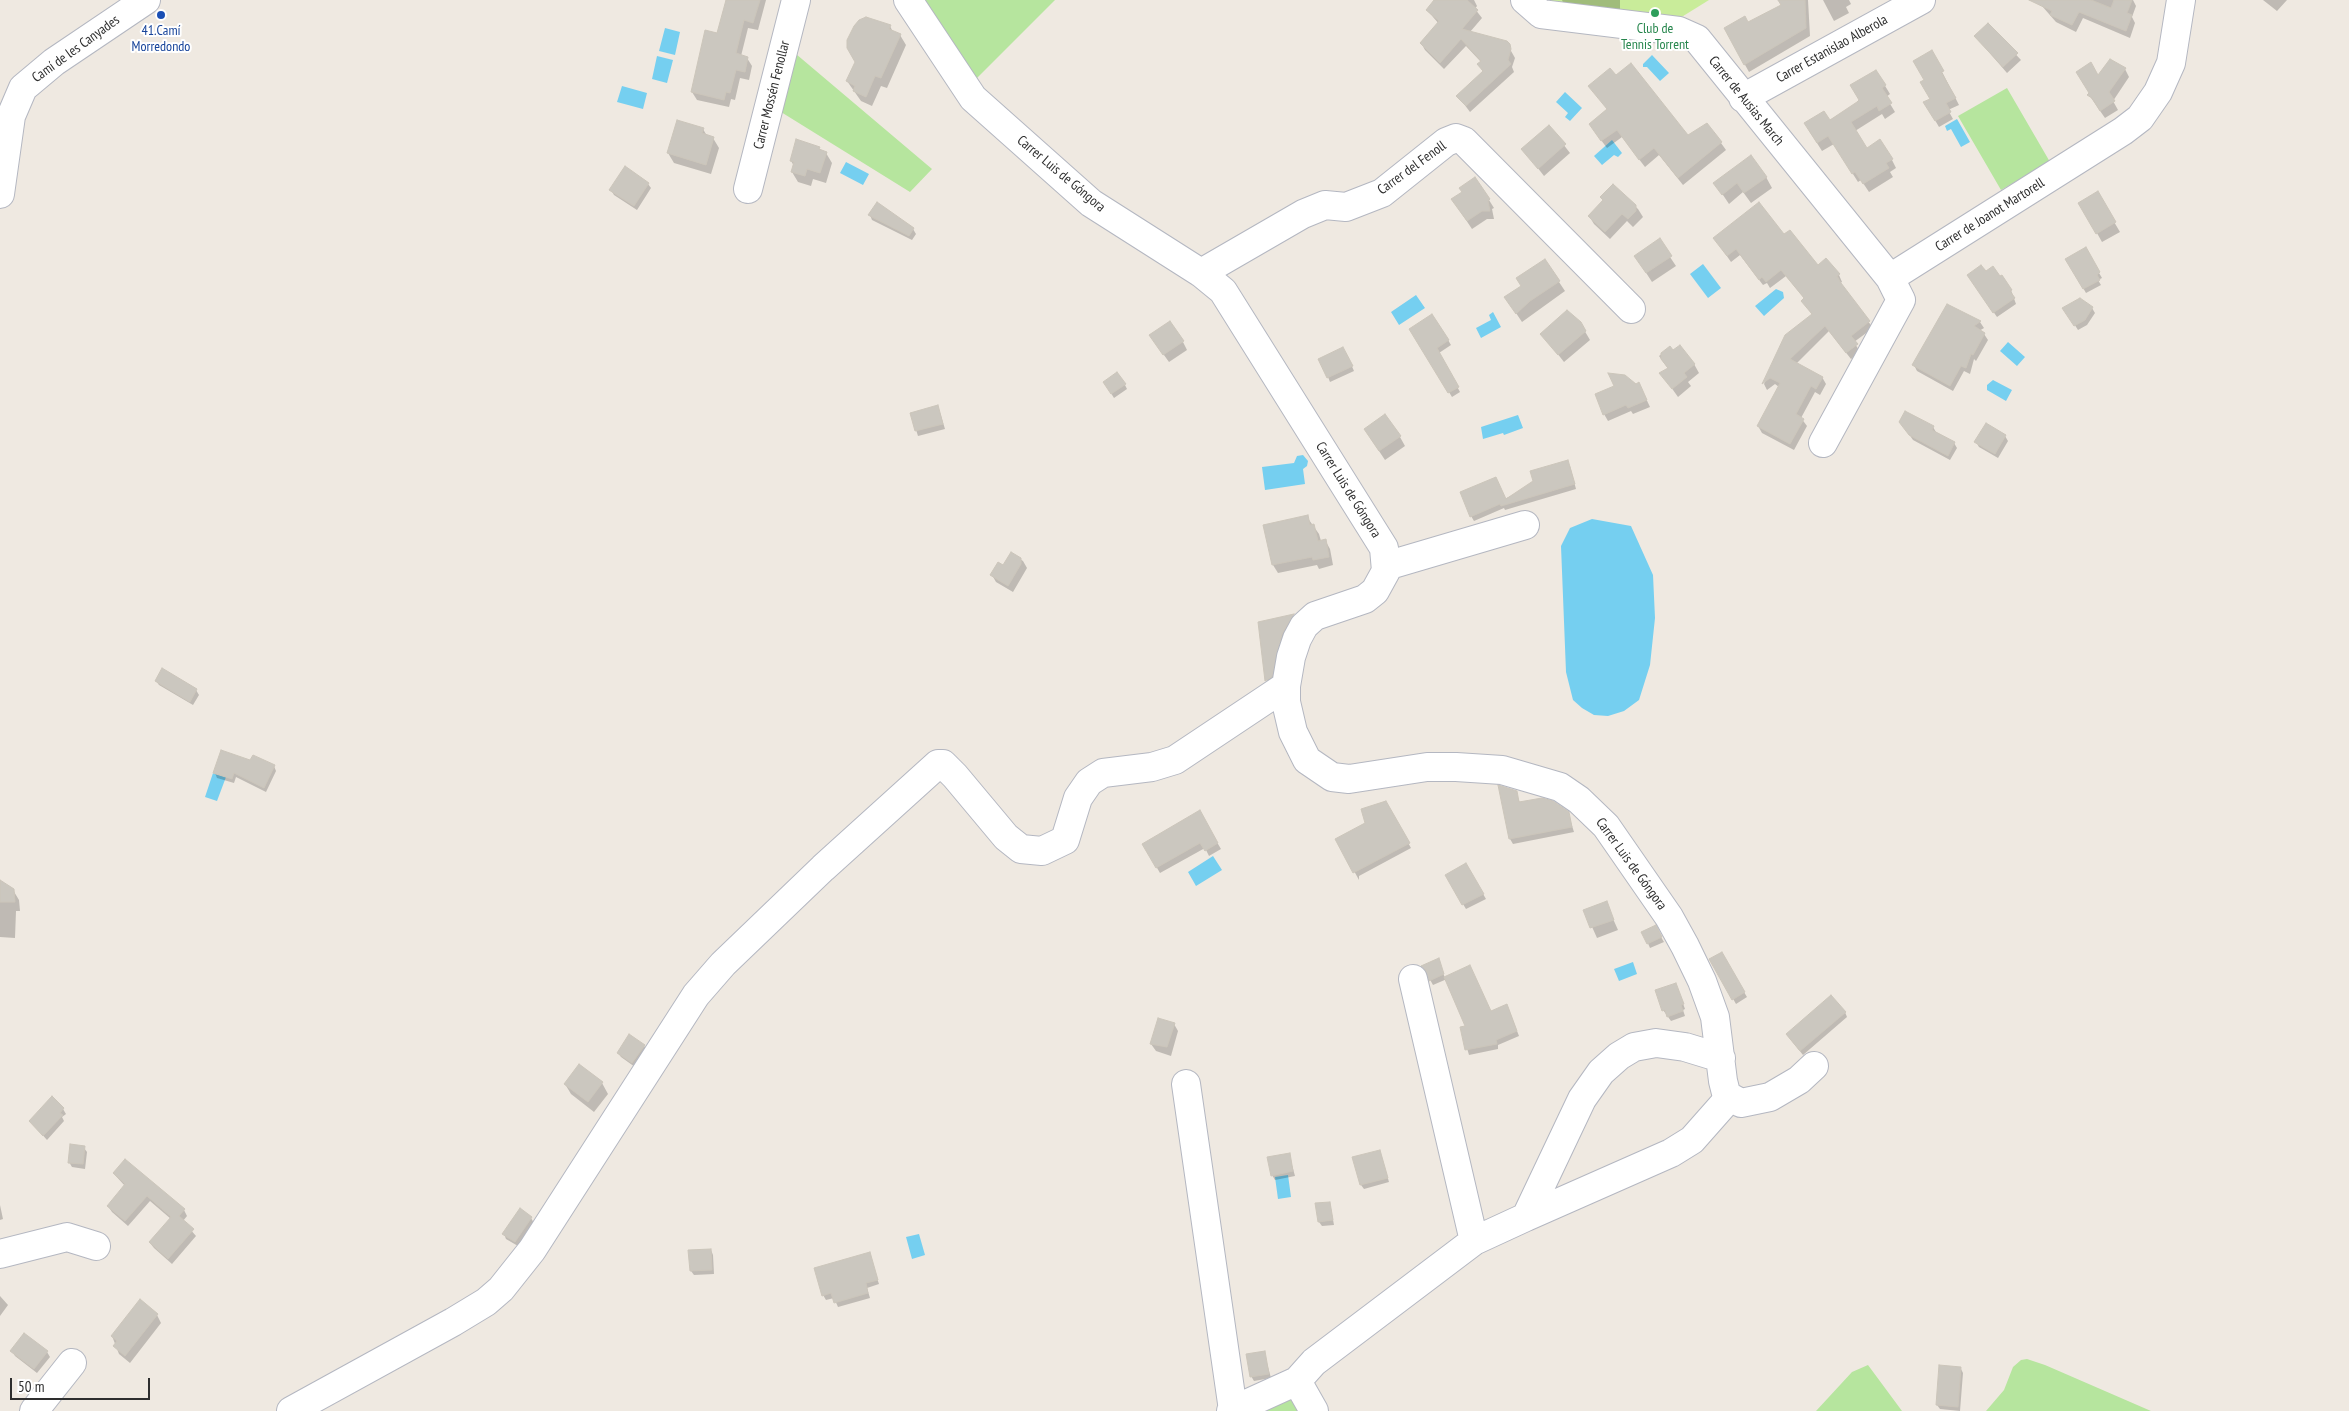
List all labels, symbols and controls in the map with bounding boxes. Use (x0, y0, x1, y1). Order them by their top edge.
marker: Club de Tennis Torrent (1649, 7, 1661, 19)
marker: 41.Camí Morredondo (155, 9, 167, 21)
street label: Carrer Estanislao Alberola (1773, 11, 1891, 87)
street label: Camí de les Canyades (29, 12, 123, 86)
place label: Club de Tennis Torrent (1621, 21, 1689, 54)
place label: 41.Camí Morredondo (132, 23, 190, 56)
street label: Carrer Mossén Fenollar (750, 39, 794, 151)
street label: Carrer de Ausias March (1705, 53, 1787, 149)
street label: Carrer Luis de Góngora (1013, 132, 1109, 216)
street label: Carrer del Fenoll (1375, 138, 1449, 198)
street label: Carrer de Joanot Martorell (1932, 175, 2048, 255)
street label: Carrer Luis de Góngora (1312, 439, 1384, 541)
street label: Carrer Luis de Góngora (1592, 815, 1670, 913)
scale bar (12, 1368, 152, 1400)
text: 50 m (18, 1377, 44, 1396)

